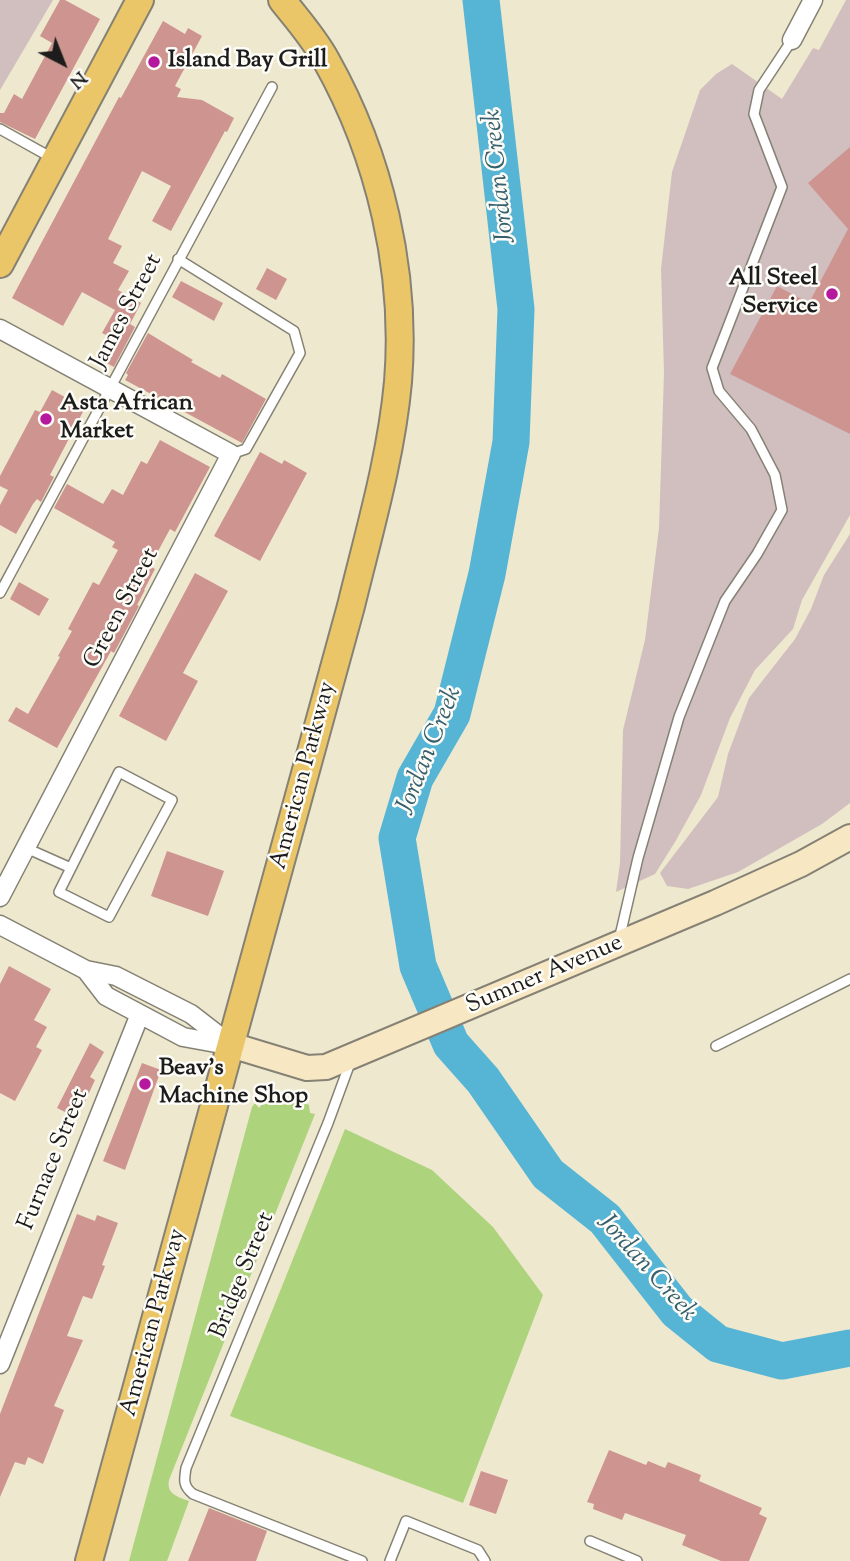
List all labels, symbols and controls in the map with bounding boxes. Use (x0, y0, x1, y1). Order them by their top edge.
north arrow (28, 28, 98, 98)
place label: Island Bay Grill (168, 48, 327, 76)
marker: Island Bay Grill (146, 54, 162, 70)
text: N (63, 64, 92, 94)
water label: Jordan Creek (478, 108, 524, 244)
street label: James Street (86, 250, 170, 374)
place label: All Steel Service (729, 266, 818, 322)
marker: All Steel Service (824, 286, 840, 302)
place label: Asta African Market (60, 391, 193, 447)
marker: Asta African Market (38, 411, 54, 427)
street label: Green Street (79, 544, 167, 674)
street label: American Parkway (266, 679, 344, 873)
water label: Jordan Creek (391, 683, 471, 819)
street label: Sumner Avenue (462, 930, 628, 1022)
place label: Beav's Machine Shop (159, 1056, 308, 1112)
marker: Beav's Machine Shop (137, 1076, 153, 1092)
street label: Furnace Street (14, 1085, 96, 1235)
street label: Bridge Street (206, 1208, 282, 1344)
water label: Jordan Creek (589, 1209, 703, 1329)
street label: American Parkway (116, 1226, 194, 1420)

